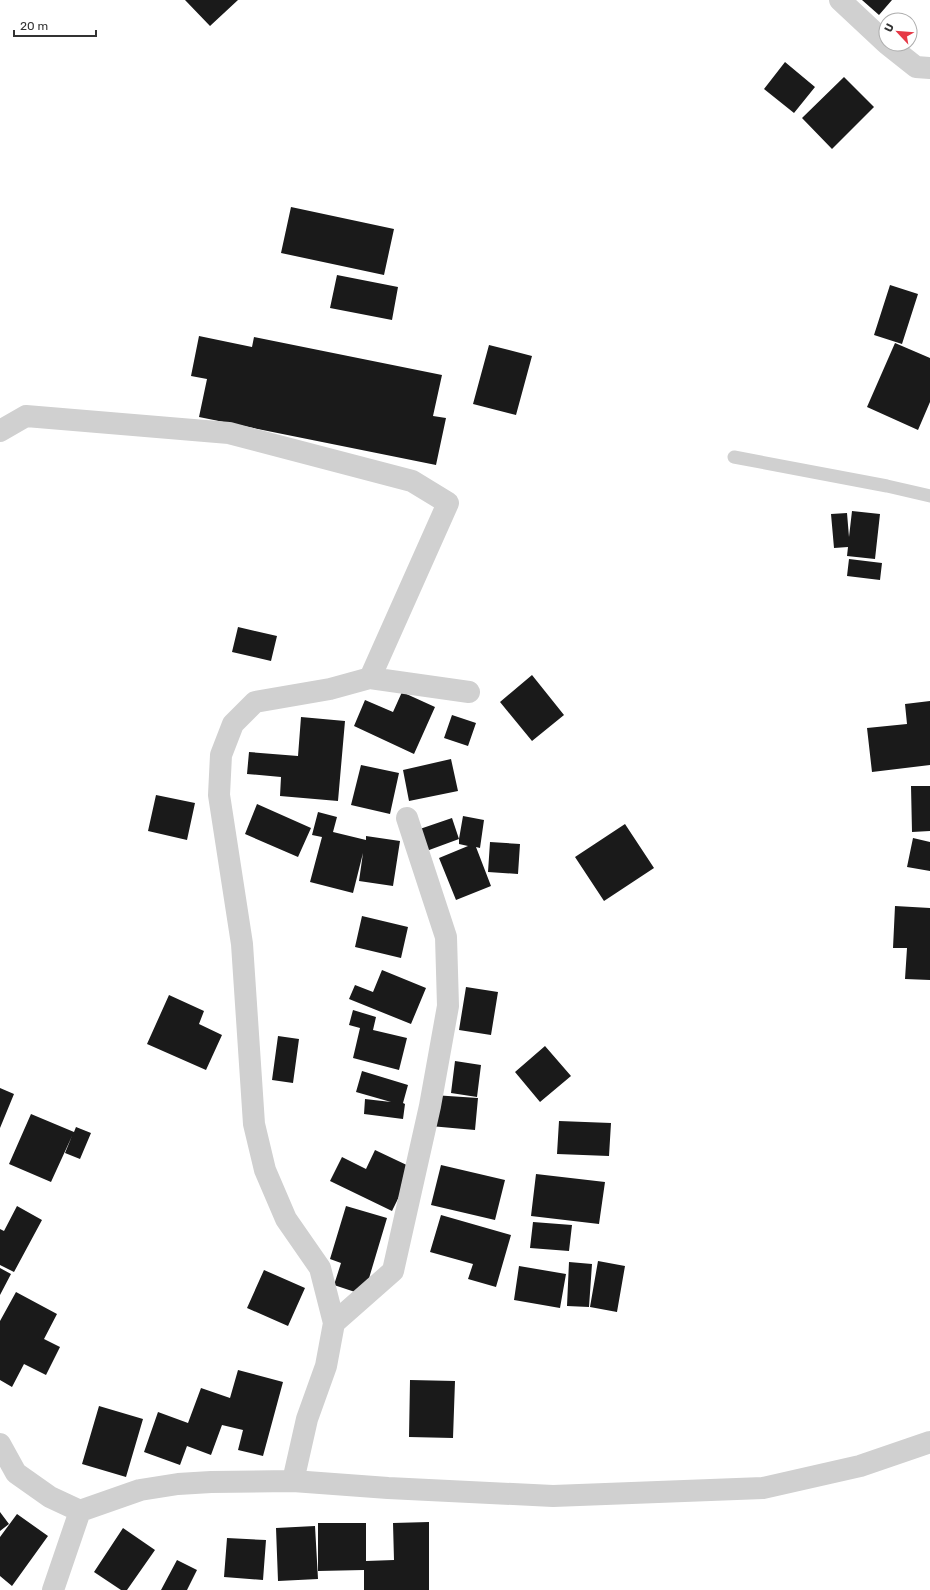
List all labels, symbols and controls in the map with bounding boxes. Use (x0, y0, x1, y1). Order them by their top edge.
scale bar (14, 12, 96, 38)
north arrow (878, 12, 918, 52)
text: 20 m (20, 19, 48, 33)
text: U (882, 21, 897, 34)

